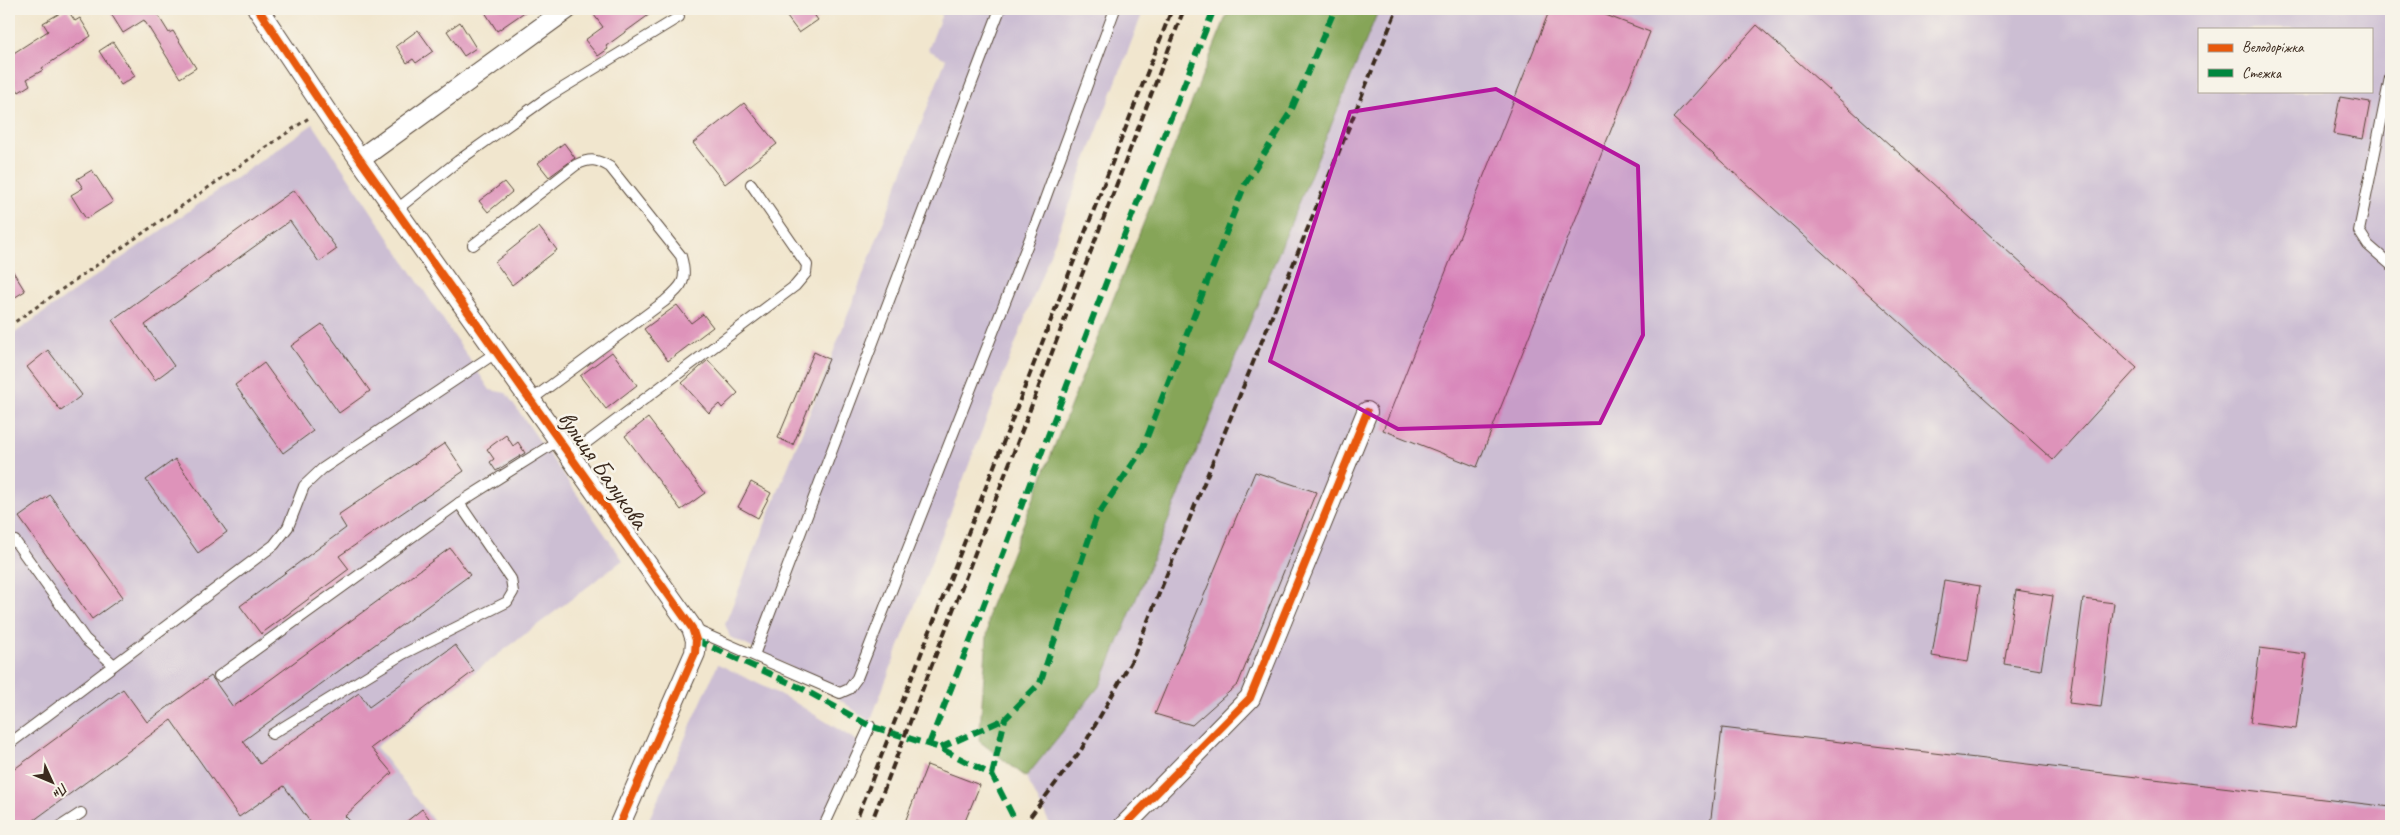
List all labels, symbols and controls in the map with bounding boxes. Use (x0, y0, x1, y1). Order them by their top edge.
legend (2198, 28, 2372, 92)
text: Велодоріжка (2242, 38, 2305, 57)
text: Стежка (2242, 64, 2282, 83)
street label: вулиця Балукова (551, 404, 657, 537)
north arrow (28, 758, 78, 808)
text: Пн (49, 780, 72, 802)

